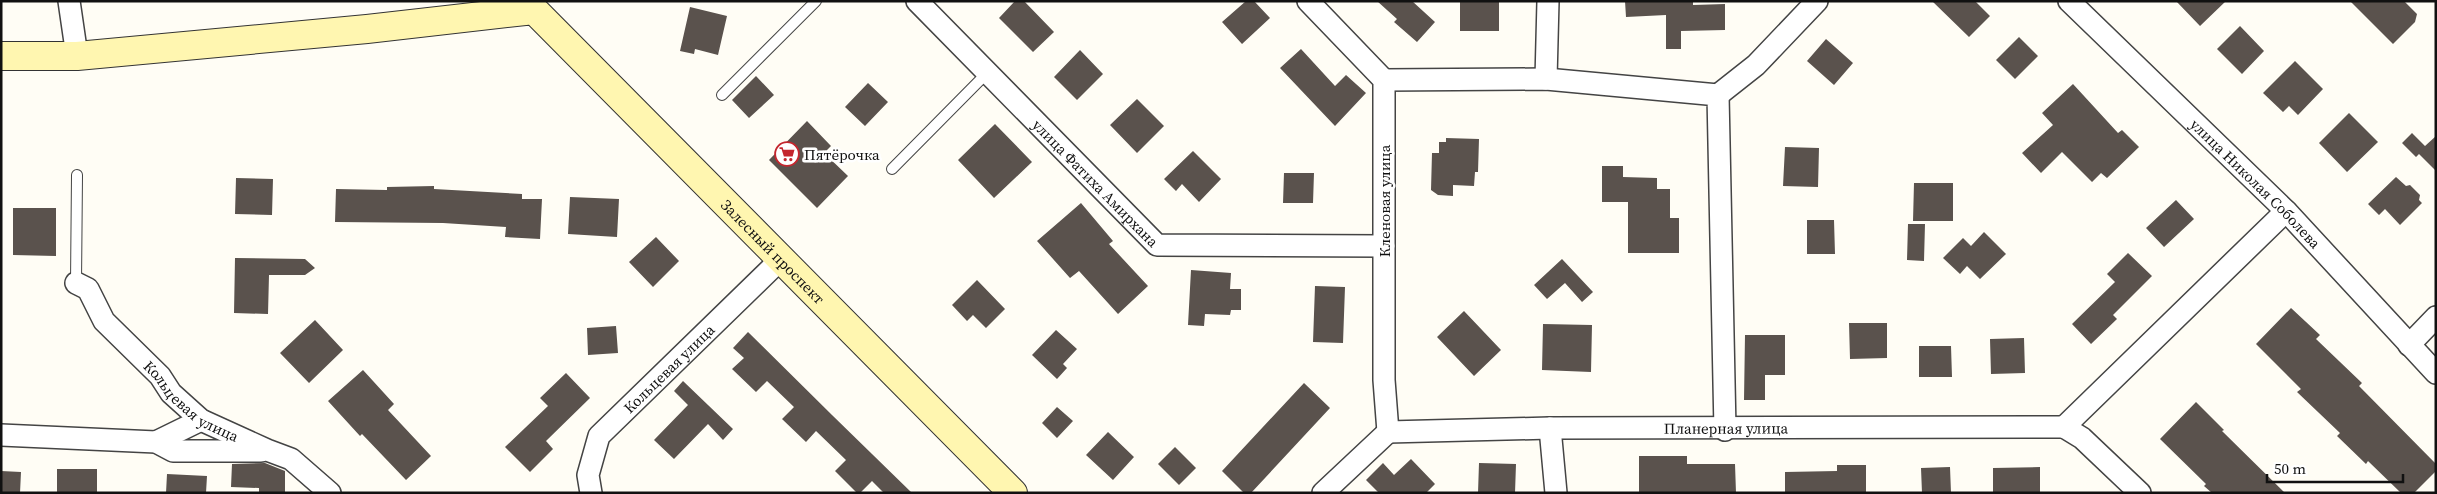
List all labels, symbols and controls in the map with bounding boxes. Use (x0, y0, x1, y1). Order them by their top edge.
street label: улица Фатиха Амирхана (1028, 114, 1164, 252)
street label: улица Николая Соболева (2186, 114, 2326, 253)
supermarket icon: Пятёрочка (774, 141, 800, 167)
place label: Пятёрочка (804, 144, 880, 165)
street label: Кленовая улица (1374, 144, 1395, 257)
street label: Залесный проспект (716, 194, 830, 308)
street label: Кольцевая улица (618, 319, 719, 417)
street label: Кольцевая улица (139, 356, 243, 446)
street label: Планерная улица (1664, 417, 1789, 438)
scale bar (2267, 452, 2403, 484)
text: 50 m (2274, 458, 2306, 479)

